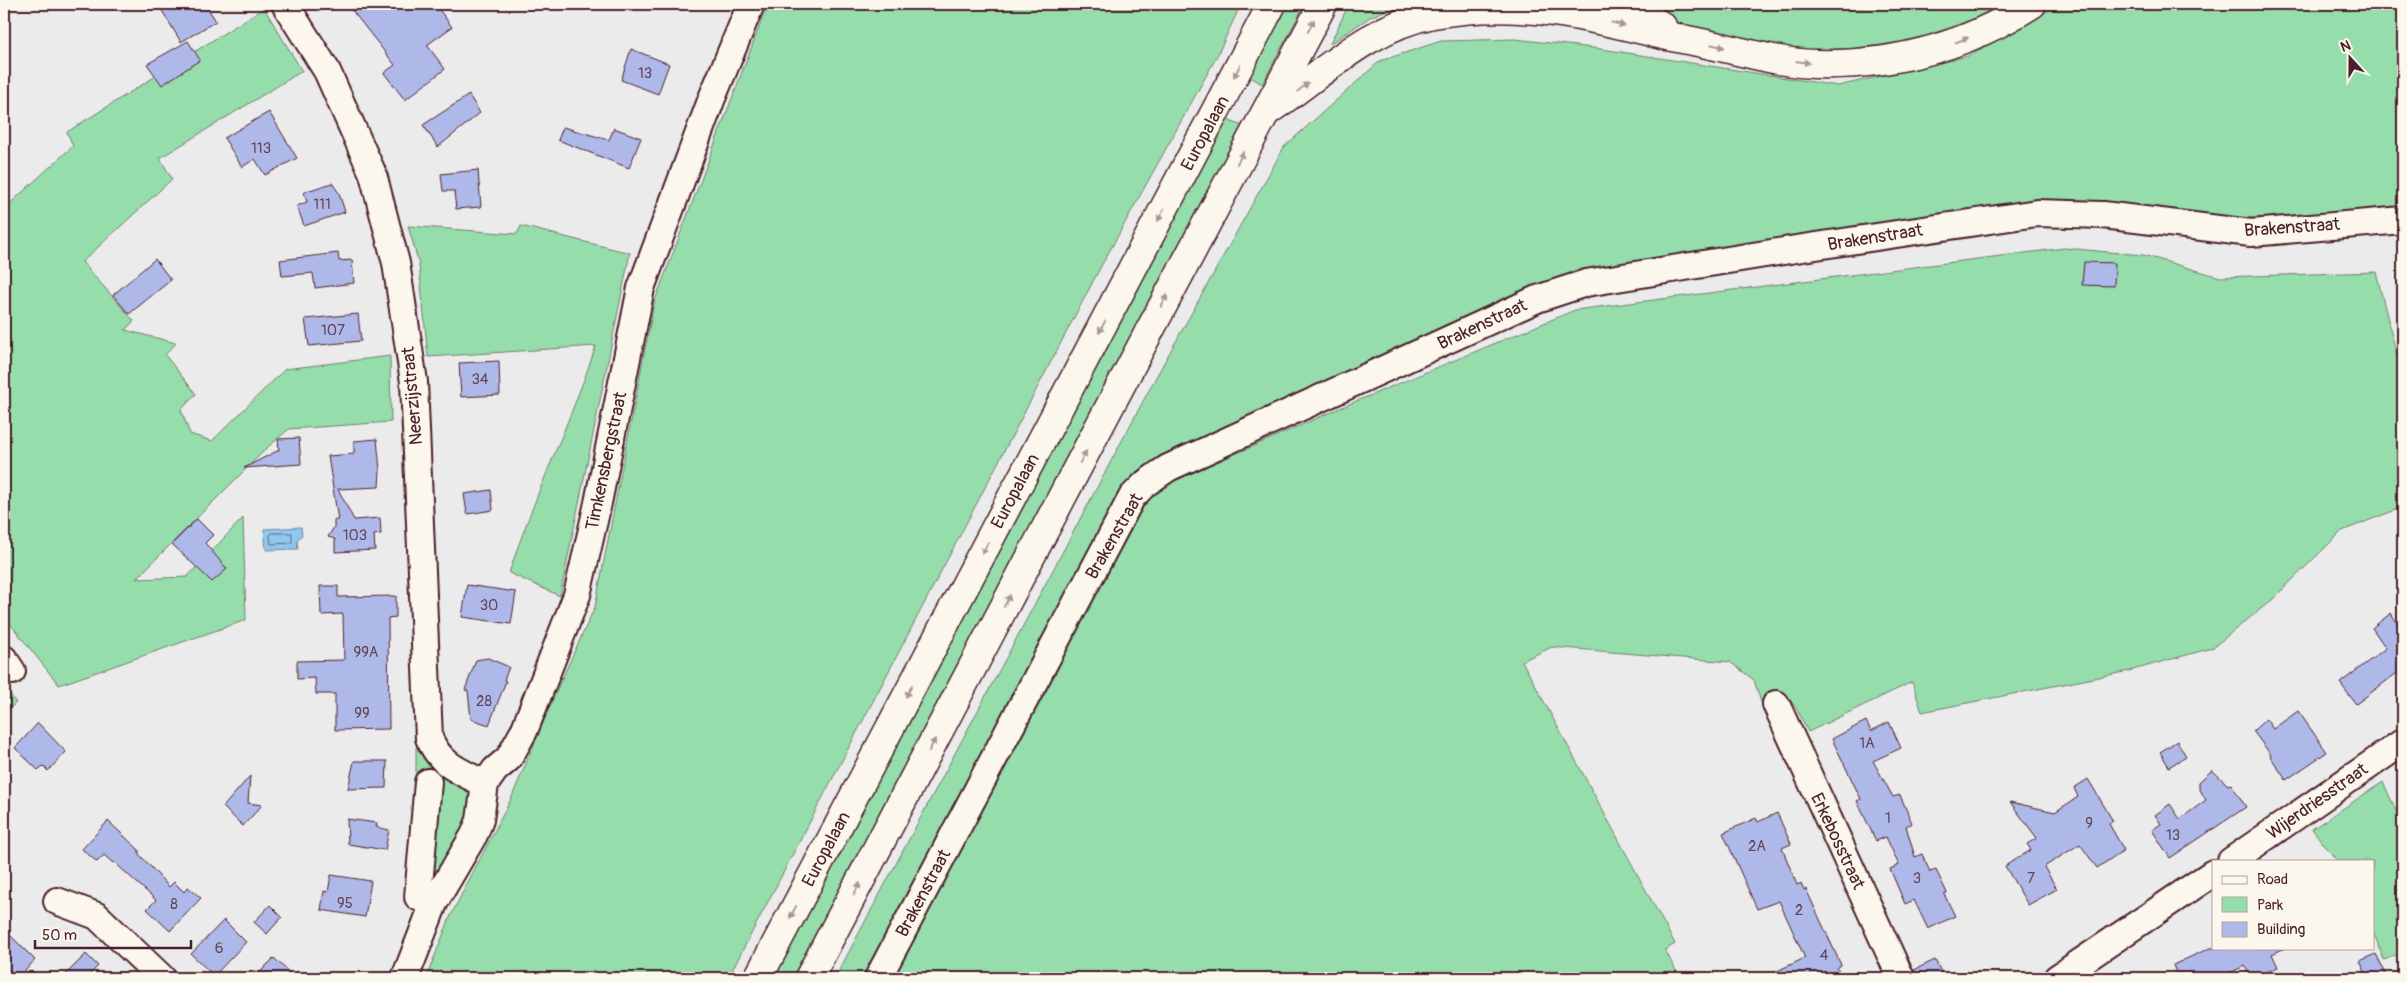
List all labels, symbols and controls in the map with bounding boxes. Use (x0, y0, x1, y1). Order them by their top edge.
one-way arrow (1307, 18, 1315, 33)
one-way arrow (1610, 20, 1625, 28)
north arrow (2324, 32, 2374, 82)
one-way arrow (1955, 36, 1970, 44)
text: N (2338, 37, 2353, 56)
one-way arrow (1710, 42, 1726, 50)
one-way arrow (1795, 59, 1811, 67)
house number: 13 (638, 64, 652, 83)
one-way arrow (1233, 64, 1241, 78)
one-way arrow (1296, 82, 1309, 93)
street label: Europalaan (1176, 92, 1235, 175)
house number: 113 (251, 139, 271, 158)
one-way arrow (1236, 150, 1244, 165)
house number: 111 (313, 195, 331, 214)
one-way arrow (1157, 208, 1165, 222)
street label: Brakenstraat (2243, 213, 2341, 242)
street label: Brakenstraat (1826, 219, 1925, 256)
street label: Brakenstraat (1434, 293, 1531, 355)
one-way arrow (1160, 294, 1168, 309)
one-way arrow (1098, 319, 1106, 334)
house number: 107 (321, 321, 345, 340)
street label: Neerzijstraat (397, 345, 428, 446)
house number: 34 (471, 370, 489, 389)
street label: Timkensbergstraat (581, 389, 633, 532)
street label: Europalaan (986, 450, 1045, 533)
one-way arrow (1079, 450, 1087, 464)
street label: Brakenstraat (1080, 488, 1149, 584)
house number: 103 (343, 526, 367, 545)
one-way arrow (981, 540, 989, 555)
one-way arrow (1003, 594, 1011, 608)
house number: 30 (480, 596, 498, 615)
house number: 99A (353, 643, 379, 662)
one-way arrow (905, 684, 913, 698)
house number: 28 (476, 692, 492, 711)
house number: 99 (354, 704, 370, 723)
house number: 1A (1859, 734, 1875, 753)
one-way arrow (928, 738, 936, 752)
street label: Wijerdriesstraat (2262, 758, 2373, 845)
street label: Erkebosstraat (1805, 789, 1870, 894)
street label: Europalaan (797, 808, 856, 891)
house number: 1 (1885, 809, 1891, 828)
house number: 9 (2085, 814, 2093, 833)
house number: 13 (2166, 826, 2180, 845)
house number: 2A (1748, 837, 1766, 856)
street label: Brakenstraat (891, 845, 956, 941)
legend (2212, 860, 2374, 950)
house number: 3 (1913, 869, 1921, 888)
house number: 7 (2027, 869, 2035, 888)
text: Road (2257, 870, 2288, 889)
one-way arrow (852, 882, 861, 896)
house number: 95 (337, 894, 353, 913)
house number: 8 (170, 895, 178, 914)
text: Park (2257, 896, 2284, 915)
house number: 2 (1795, 901, 1803, 920)
one-way arrow (789, 905, 797, 920)
scale bar (35, 917, 191, 949)
text: Building (2257, 920, 2305, 939)
text: 50 m (42, 926, 77, 945)
house number: 6 (215, 939, 223, 958)
house number: 4 (1820, 946, 1829, 965)

